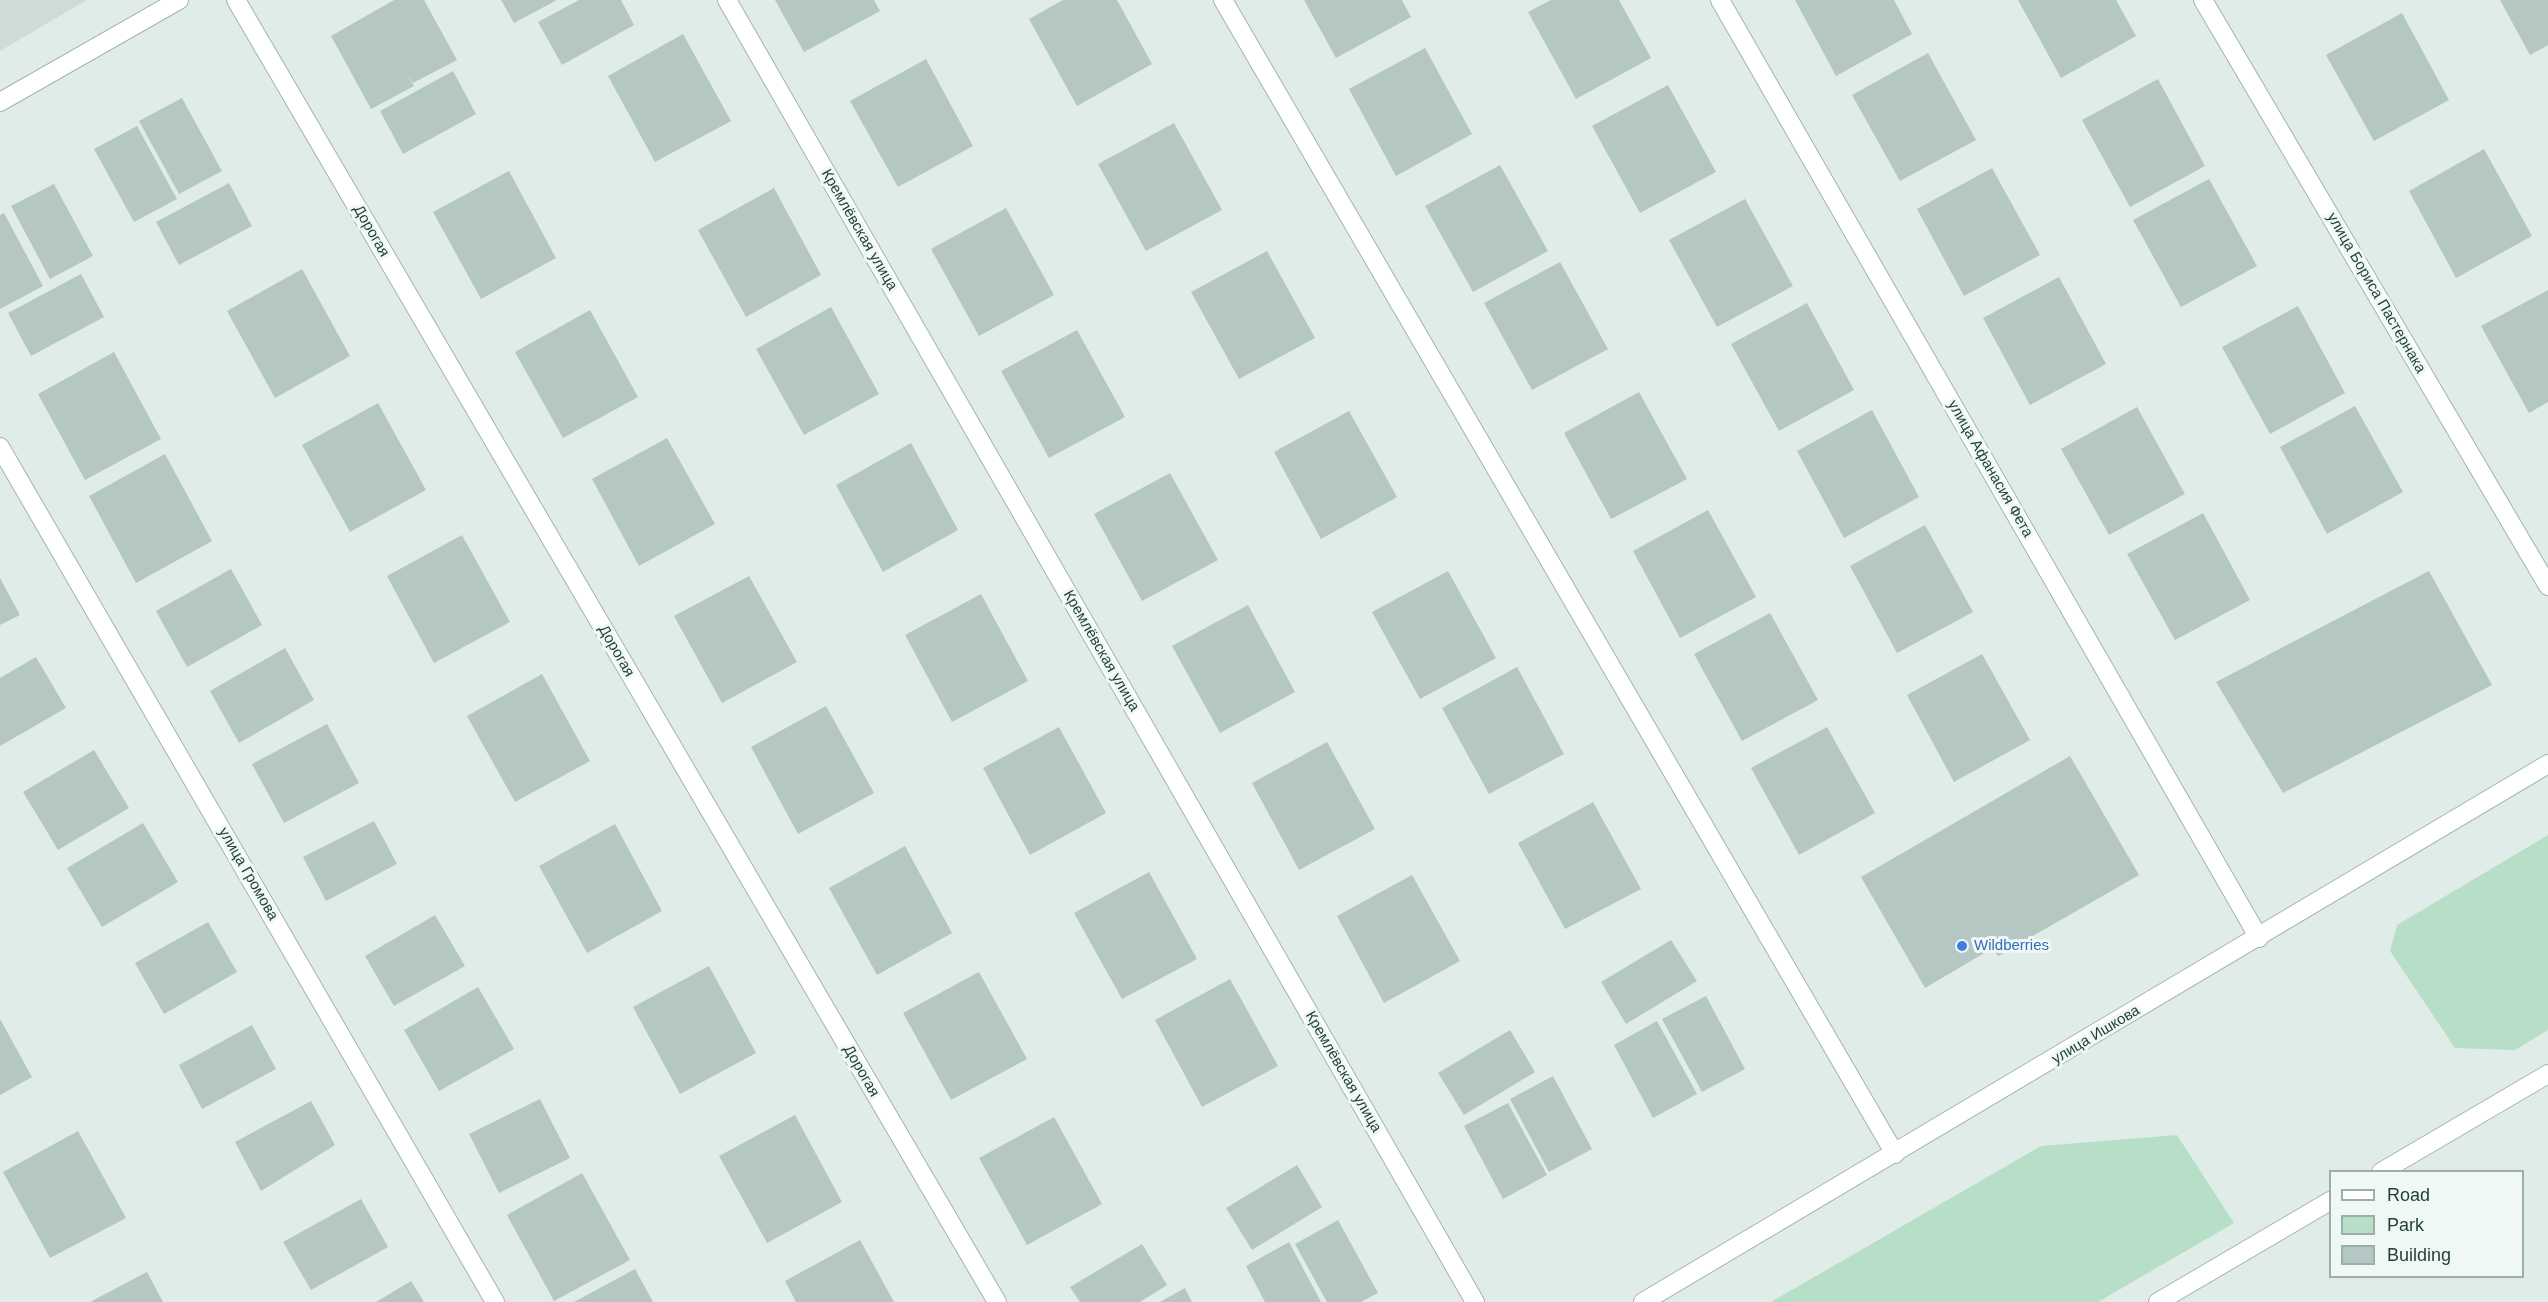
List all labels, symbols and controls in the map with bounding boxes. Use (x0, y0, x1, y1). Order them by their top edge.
street label: Кремлёвская улица (817, 166, 901, 294)
street label: Дорогая (349, 202, 393, 260)
street label: улица Бориса Пастернака (2323, 210, 2429, 376)
street label: улица Афанасия Фета (1943, 397, 2037, 541)
street label: Кремлёвская улица (1059, 587, 1143, 715)
street label: Дорогая (594, 622, 638, 680)
street label: улица Громова (214, 824, 282, 924)
place label: Wildberries (1974, 937, 2049, 955)
marker: Wildberries (1955, 939, 1969, 953)
street label: улица Ишкова (2049, 1002, 2143, 1068)
street label: Кремлёвская улица (1301, 1008, 1385, 1136)
street label: Дорогая (839, 1042, 883, 1100)
legend (2329, 1170, 2524, 1278)
text: Road (2387, 1185, 2430, 1205)
text: Park (2387, 1215, 2424, 1235)
text: Building (2387, 1245, 2451, 1265)

